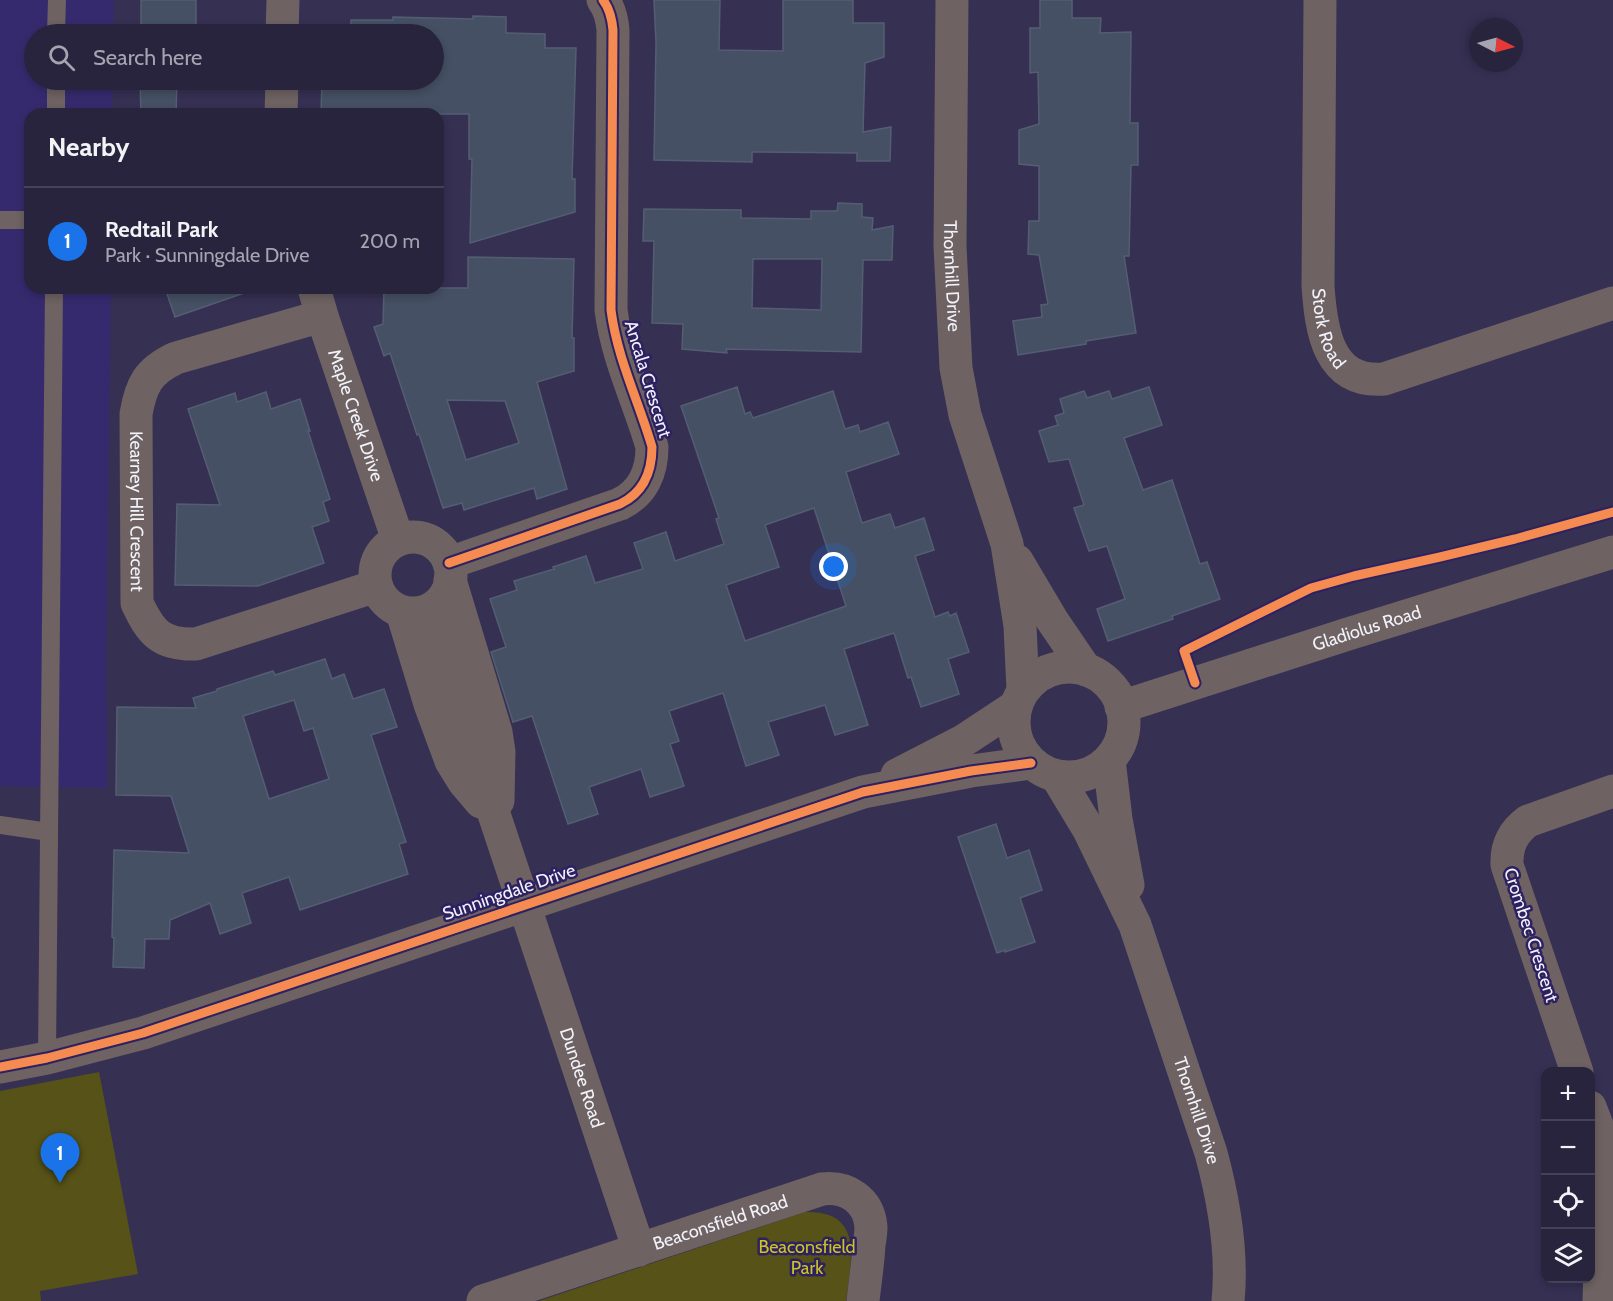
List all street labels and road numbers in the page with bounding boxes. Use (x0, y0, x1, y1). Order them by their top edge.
street label: Thornhill Drive (939, 220, 965, 332)
street label: Stork Road (1307, 288, 1350, 374)
street label: Ancala Crescent (620, 318, 676, 440)
street label: Maple Creek Drive (323, 346, 388, 484)
street label: Kearney Hill Crescent (125, 431, 148, 592)
street label: Gladiolus Road (1310, 601, 1424, 656)
street label: Sunningdale Drive (440, 859, 578, 925)
street label: Crombec Crescent (1499, 865, 1563, 1005)
street label: Dundee Road (555, 1025, 609, 1131)
street label: Thornhill Drive (1169, 1054, 1224, 1166)
street label: Beaconsfield Road (650, 1190, 790, 1255)

